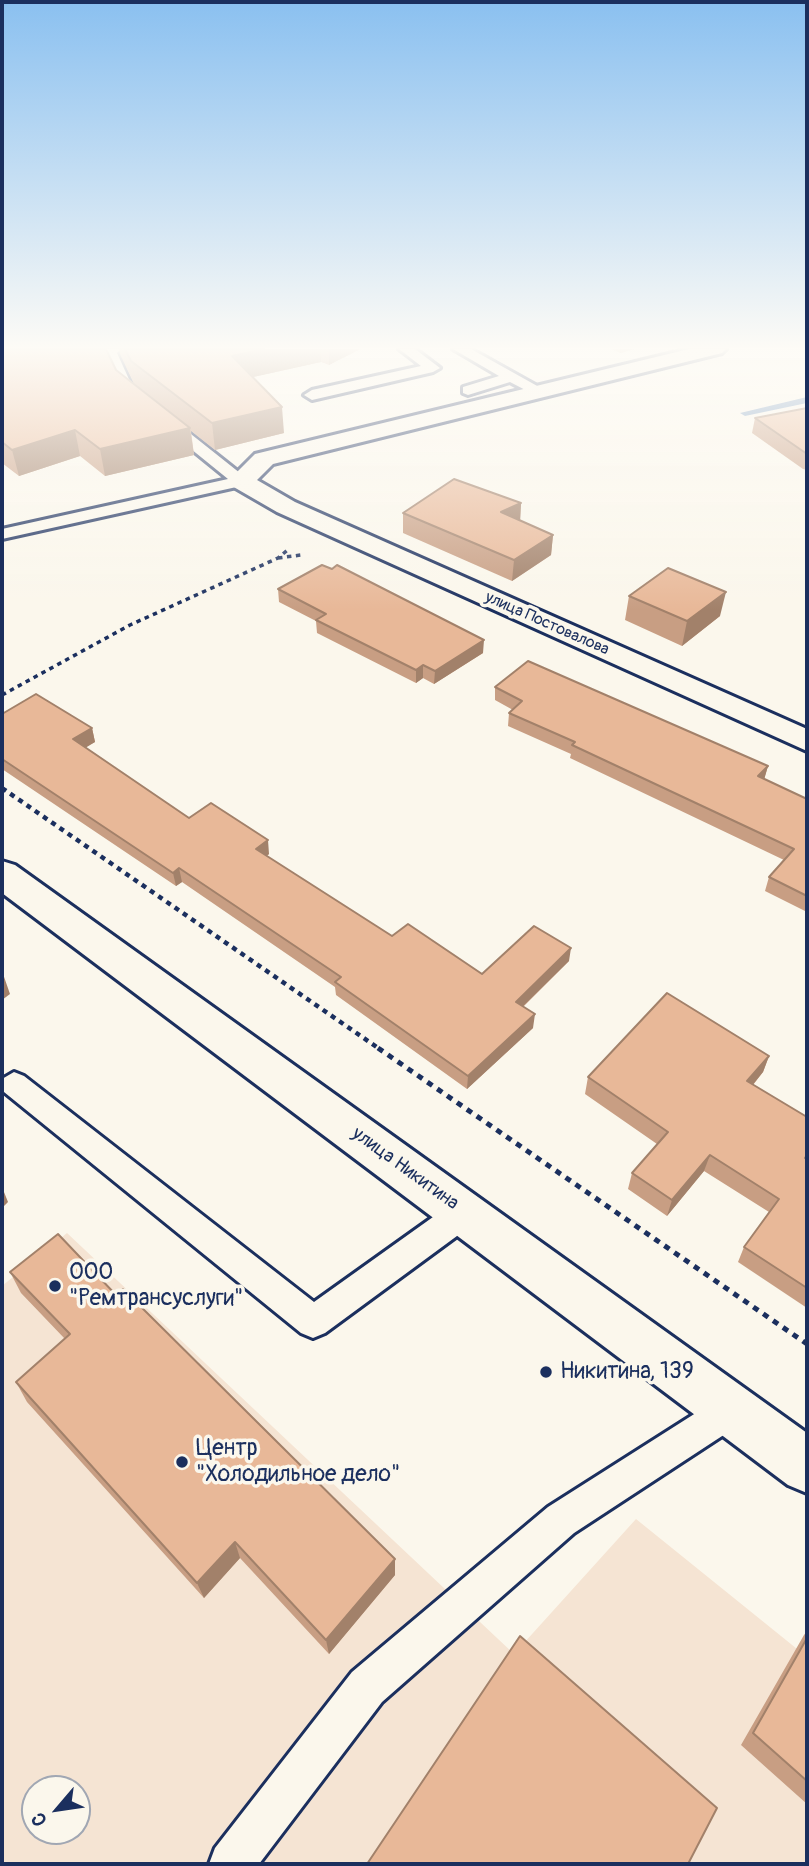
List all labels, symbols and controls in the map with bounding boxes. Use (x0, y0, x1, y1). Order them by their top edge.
street label: улица Постовалова (482, 588, 612, 660)
street label: улица Никитина (347, 1123, 463, 1215)
place label: ООО "Ремтрансуслуги" (69, 1259, 243, 1313)
marker: ООО "Ремтрансуслуги" (47, 1278, 63, 1294)
place label: Никитина, 139 (560, 1358, 694, 1386)
marker: Никитина, 139 (538, 1364, 554, 1380)
place label: Центр "Холодильное дело" (196, 1435, 400, 1489)
marker: Центр "Холодильное дело" (174, 1454, 190, 1470)
north arrow (21, 1775, 91, 1845)
text: С (26, 1808, 53, 1830)

